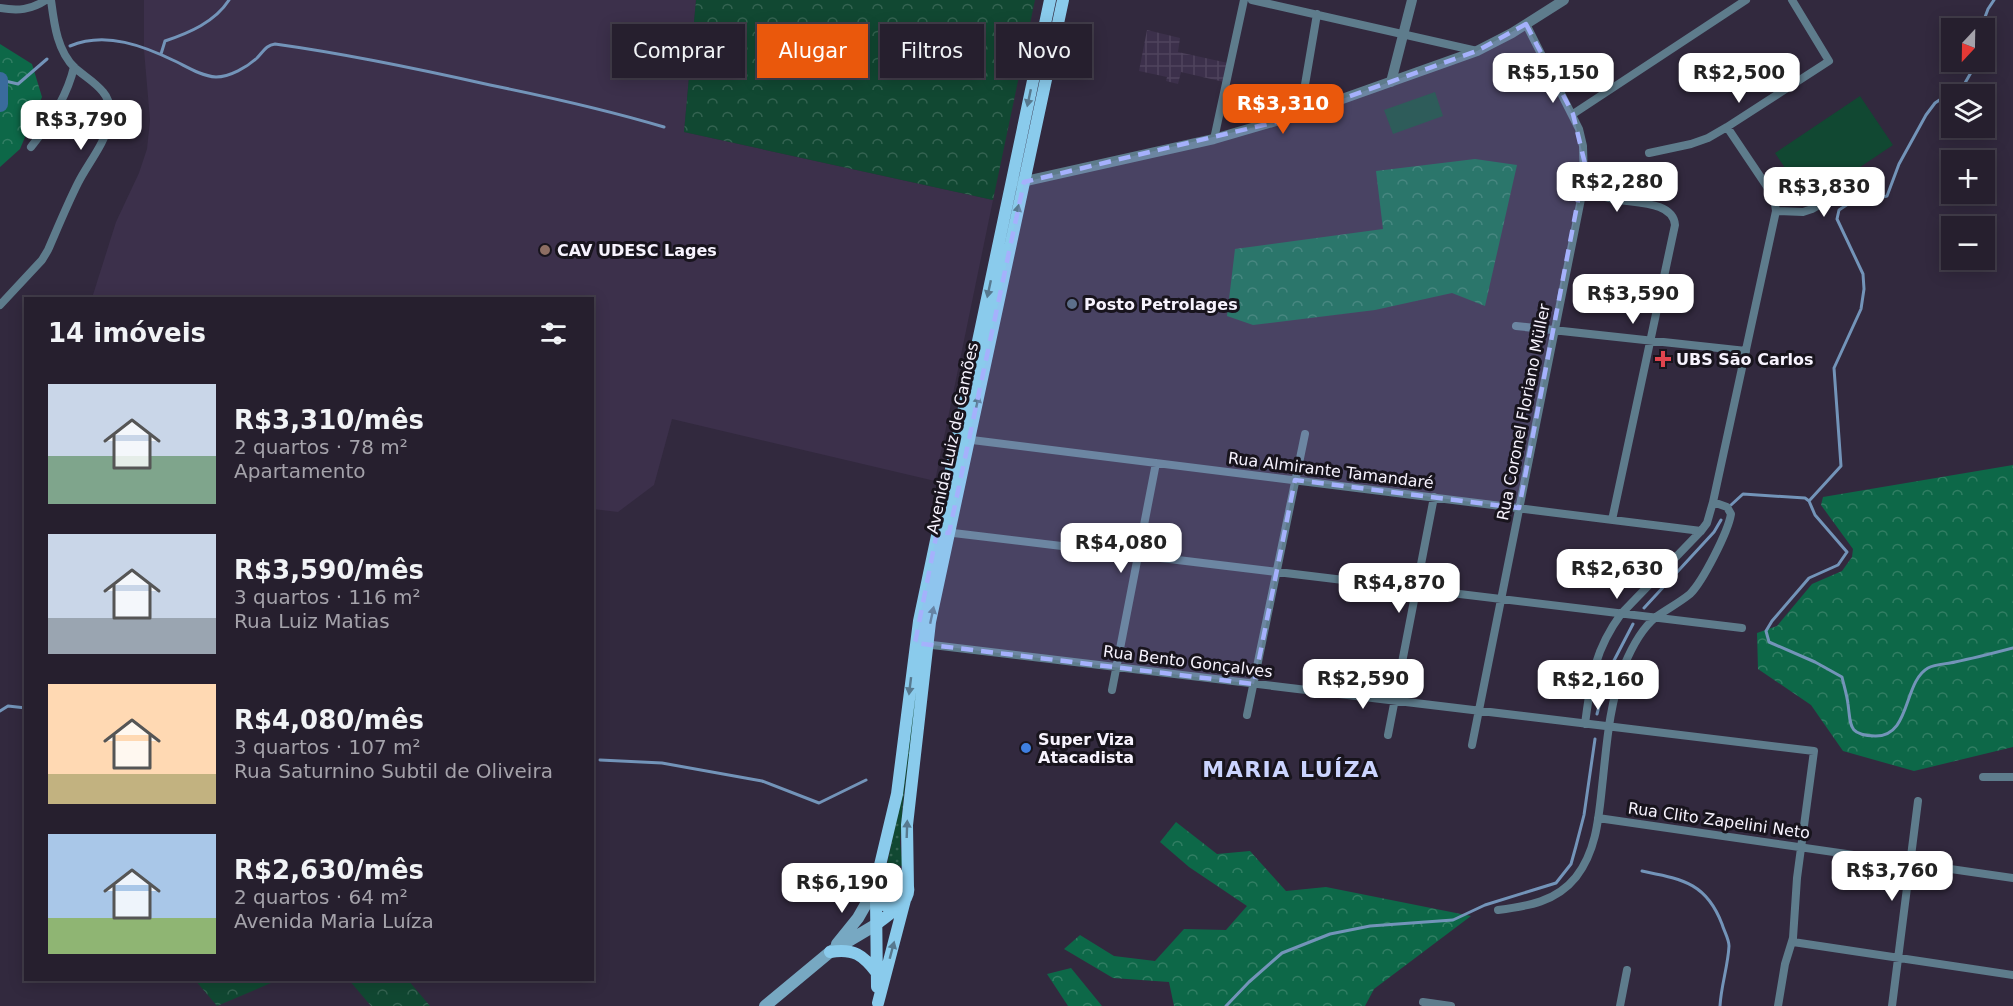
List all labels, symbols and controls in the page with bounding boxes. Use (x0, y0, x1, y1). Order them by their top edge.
north arrow (1941, 18, 1995, 72)
map controls (1941, 18, 1995, 270)
chip: Comprar (612, 24, 745, 78)
chip: Alugar (757, 24, 868, 78)
chip: Filtros (880, 24, 984, 78)
chip: Novo (996, 24, 1092, 78)
pin: R$5,150 (1498, 53, 1608, 104)
pin: R$2,500 (1684, 53, 1794, 104)
text: R$5,150 (1507, 60, 1599, 84)
text: R$2,500 (1693, 60, 1785, 84)
pin: R$3,310 (1228, 84, 1338, 135)
button: layers (1941, 84, 1995, 138)
one-way arrow (1024, 89, 1033, 108)
text: R$3,310 (1237, 91, 1329, 115)
pin: R$3,790 (26, 100, 136, 151)
text: R$3,790 (35, 107, 127, 131)
button: + (1941, 150, 1995, 204)
pin: R$2,280 (1562, 162, 1672, 213)
pin: R$3,830 (1769, 167, 1879, 218)
text: R$2,280 (1571, 169, 1663, 193)
text: R$3,830 (1778, 174, 1870, 198)
one-way arrow (1013, 203, 1022, 222)
button: − (1941, 216, 1995, 270)
place label: CAV UDESC Lages (557, 241, 717, 260)
marker: CAV UDESC Lages (538, 243, 552, 257)
pin: R$3,590 (1578, 274, 1688, 325)
one-way arrow (984, 280, 993, 299)
text: R$3,590 (1587, 281, 1679, 305)
place label: Posto Petrolages (1084, 295, 1238, 314)
marker: Posto Petrolages (1065, 297, 1079, 311)
street label: Rua Coronel Floriano Müller (1493, 302, 1554, 522)
icon: filters (537, 317, 570, 350)
text: 14 imóveis (48, 318, 206, 348)
street label: Avenida Luiz de Camões (923, 341, 982, 536)
marker: UBS São Carlos (1654, 350, 1672, 368)
place label: UBS São Carlos (1676, 350, 1814, 369)
one-way arrow (972, 394, 982, 413)
text: R$3,310/mês (234, 405, 424, 435)
icon: home (96, 408, 168, 480)
text: 2 quartos · 78 m² (234, 435, 408, 459)
street label: Rua Almirante Tamandaré (1227, 448, 1435, 493)
text: Apartamento (234, 459, 366, 483)
pin: R$4,080 (1066, 523, 1176, 574)
text: R$4,080 (1075, 530, 1167, 554)
pin: R$2,630 (1562, 549, 1672, 600)
text: R$3,590/mês (234, 555, 424, 585)
text: R$2,630 (1571, 556, 1663, 580)
icon: home (96, 558, 168, 630)
pin: R$4,870 (1344, 563, 1454, 614)
text: R$4,870 (1353, 570, 1445, 594)
text: 3 quartos · 116 m² (234, 585, 421, 609)
one-way arrow (928, 605, 937, 624)
text: Rua Luiz Matias (234, 609, 390, 633)
street label: Rua Bento Gonçalves (1102, 642, 1274, 681)
pin: R$2,590 (1308, 659, 1418, 710)
pin: R$2,160 (1543, 660, 1653, 711)
text: R$2,590 (1317, 666, 1409, 690)
text: R$2,160 (1552, 667, 1644, 691)
one-way arrow (905, 677, 914, 696)
text: R$4,080/mês (234, 705, 424, 735)
icon: home (96, 708, 168, 780)
place label: Super Viza Atacadista (1038, 730, 1134, 767)
text: 3 quartos · 107 m² (234, 735, 421, 759)
marker: Super Viza Atacadista (1019, 741, 1033, 755)
district label: MARIA LUÍZA (1202, 757, 1380, 782)
text: Rua Saturnino Subtil de Oliveira (234, 759, 553, 783)
street label: Rua Clito Zapelini Neto (1627, 798, 1811, 843)
one-way arrow (902, 820, 911, 839)
pin: R$3,760 (1837, 851, 1947, 902)
text: R$2,630/mês (234, 855, 424, 885)
icon: home (96, 858, 168, 930)
text: R$3,760 (1846, 858, 1938, 882)
pin: R$6,190 (787, 863, 897, 914)
text: R$6,190 (796, 870, 888, 894)
text: 2 quartos · 64 m² (234, 885, 408, 909)
text: Avenida Maria Luíza (234, 909, 434, 933)
one-way arrow (887, 941, 897, 960)

